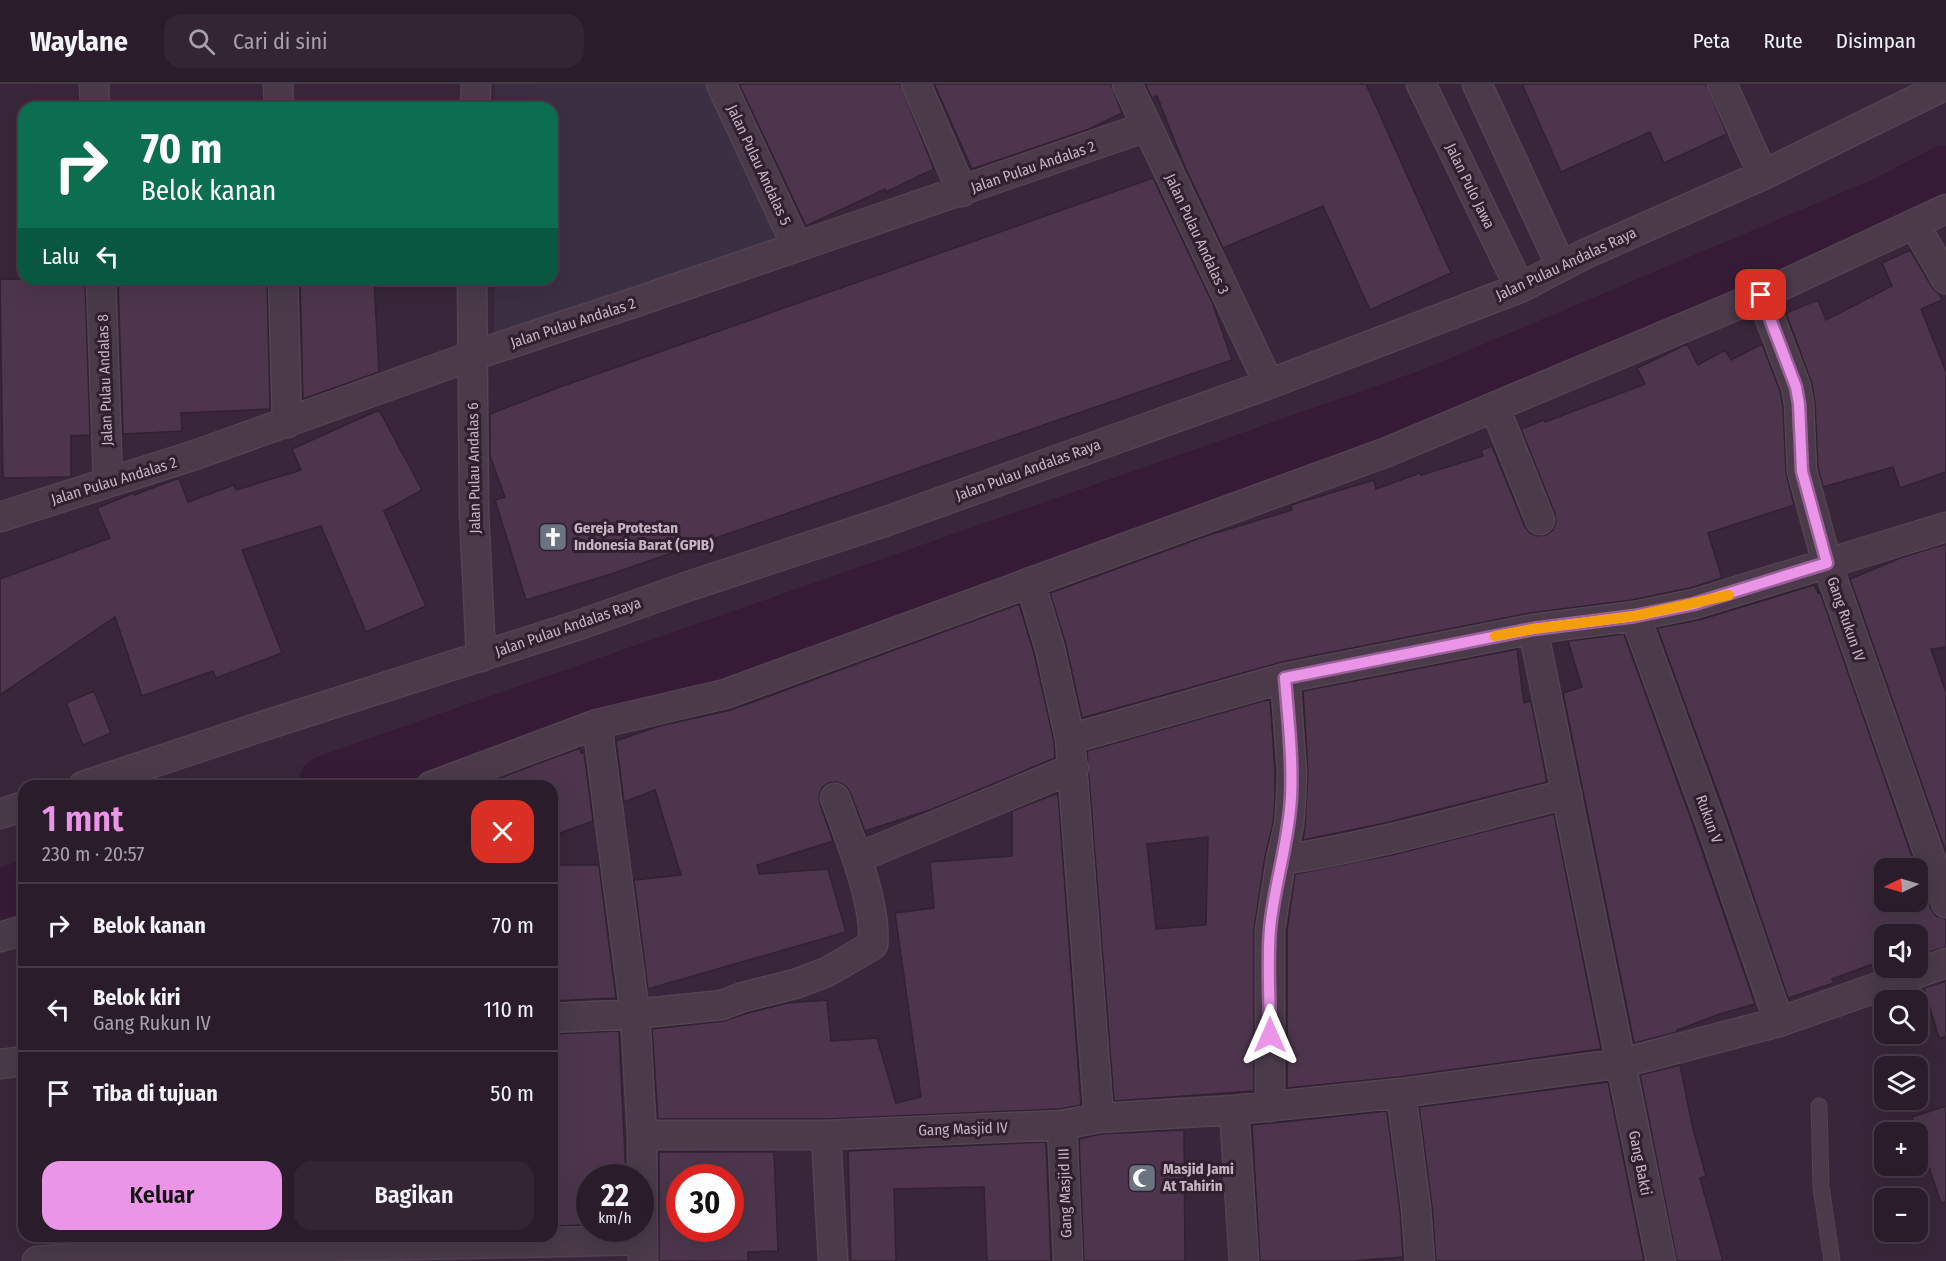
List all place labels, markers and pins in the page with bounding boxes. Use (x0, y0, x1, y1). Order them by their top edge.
pin (1735, 269, 1786, 320)
place label: Gereja Protestan Indonesia Barat (GPIB) (574, 519, 714, 554)
church icon: Gereja Protestan Indonesia Barat (GPIB) (537, 521, 569, 553)
place label: Masjid Jami At Tahirin (1162, 1160, 1234, 1195)
mosque icon: Masjid Jami At Tahirin (1126, 1162, 1158, 1194)

